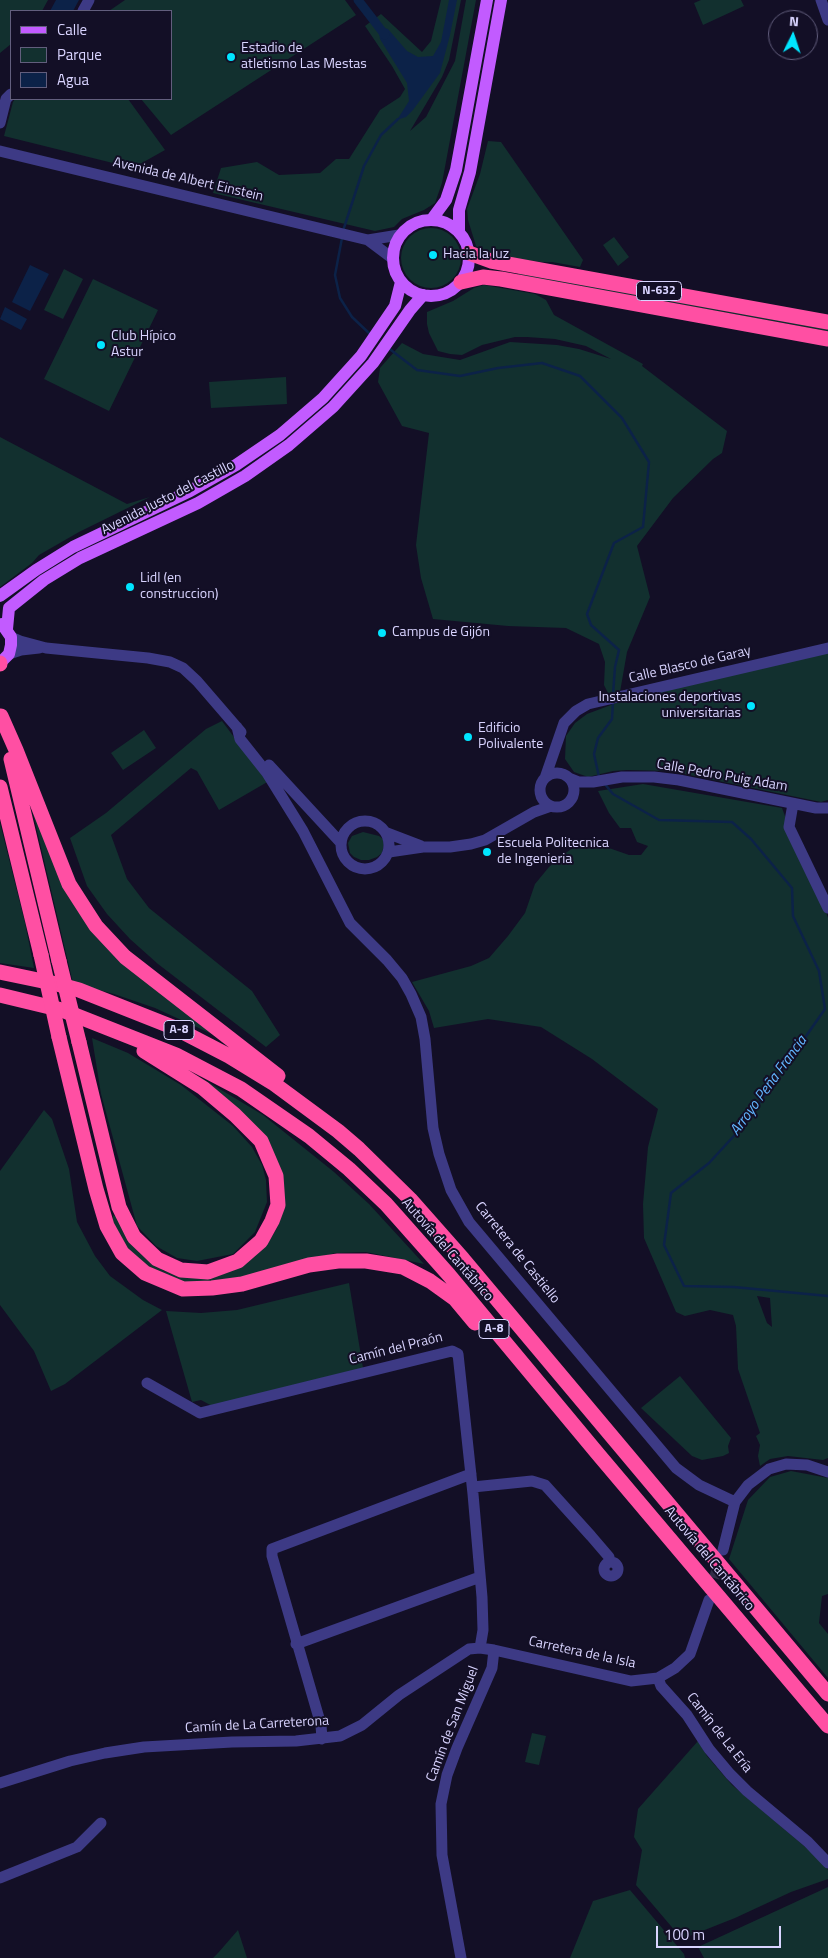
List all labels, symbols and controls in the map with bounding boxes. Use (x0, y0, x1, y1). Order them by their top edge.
legend (10, 10, 172, 100)
north arrow (768, 10, 818, 60)
text: N (788, 10, 800, 31)
text: Calle (57, 18, 87, 41)
place label: Estadio de atletismo Las Mestas (241, 41, 367, 74)
text: Parque (57, 43, 102, 66)
marker: Estadio de atletismo Las Mestas (225, 51, 237, 63)
text: Agua (57, 68, 89, 91)
street label: Avenida de Albert Einstein (111, 155, 265, 205)
place label: Hacia la luz (443, 247, 509, 263)
marker: Hacia la luz (427, 249, 439, 261)
road number: N-632 (636, 282, 682, 300)
place label: Club Hípico Astur (111, 329, 176, 362)
marker: Club Hípico Astur (95, 339, 107, 351)
street label: Avenida Justo del Castillo (99, 457, 237, 539)
place label: Lidl (en construccion) (140, 571, 218, 604)
marker: Lidl (en construccion) (124, 581, 136, 593)
place label: Campus de Gijón (392, 625, 490, 641)
marker: Campus de Gijón (376, 627, 388, 639)
street label: Calle Blasco de Garay (627, 643, 753, 687)
place label: Instalaciones deportivas universitarias (598, 690, 741, 722)
marker: Instalaciones deportivas universitarias (745, 700, 757, 712)
place label: Edificio Polivalente (478, 721, 543, 754)
marker: Edificio Polivalente (462, 731, 474, 743)
street label: Calle Pedro Puig Adam (655, 756, 789, 796)
place label: Escuela Politecnica de Ingenieria (497, 836, 609, 869)
marker: Escuela Politecnica de Ingenieria (481, 846, 493, 858)
road number: A-8 (164, 1020, 194, 1040)
water label: Arroyo Peña Francia (727, 1033, 811, 1139)
street label: Autovía del Cantábrico (398, 1195, 496, 1305)
street label: Carretera de Castiello (471, 1199, 563, 1307)
road number: A-8 (479, 1320, 509, 1338)
street label: Camín del Praón (347, 1329, 445, 1369)
street label: Autovía del Cantábrico (660, 1503, 758, 1615)
street label: Carretera de la Isla (527, 1633, 637, 1673)
street label: Camín de San Miguel (423, 1664, 483, 1784)
street label: Camín de La Ería (683, 1690, 755, 1776)
street label: Camín de La Carreterona (185, 1713, 329, 1737)
scale bar (658, 1916, 783, 1948)
text: 100 m (664, 1923, 705, 1946)

